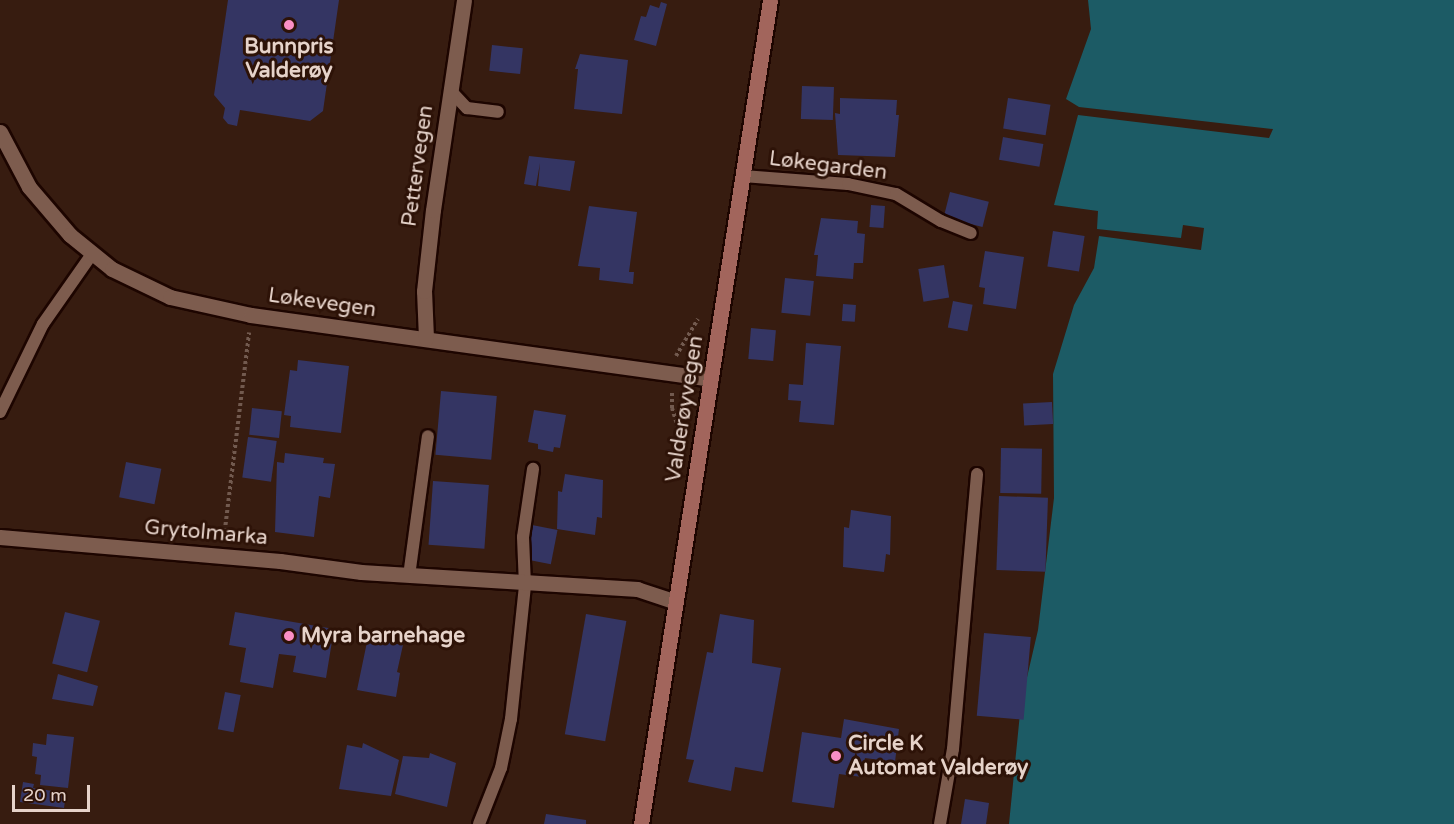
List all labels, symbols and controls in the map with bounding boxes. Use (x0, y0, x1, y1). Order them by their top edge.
marker: Bunnpris Valderøy (282, 18, 296, 32)
place label: Bunnpris Valderøy (244, 34, 334, 84)
street label: Pettervegen (397, 104, 439, 228)
street label: Løkegarden (768, 146, 888, 186)
street label: Løkevegen (266, 283, 378, 323)
street label: Valderøyvegen (661, 334, 709, 484)
street label: Grytolmarka (143, 515, 269, 551)
place label: Myra barnehage (301, 623, 465, 649)
marker: Myra barnehage (282, 629, 296, 643)
place label: Circle K Automat Valderøy (848, 731, 1028, 781)
marker: Circle K Automat Valderøy (829, 749, 843, 763)
scale bar (15, 773, 93, 811)
text: 20 m (23, 784, 67, 806)

